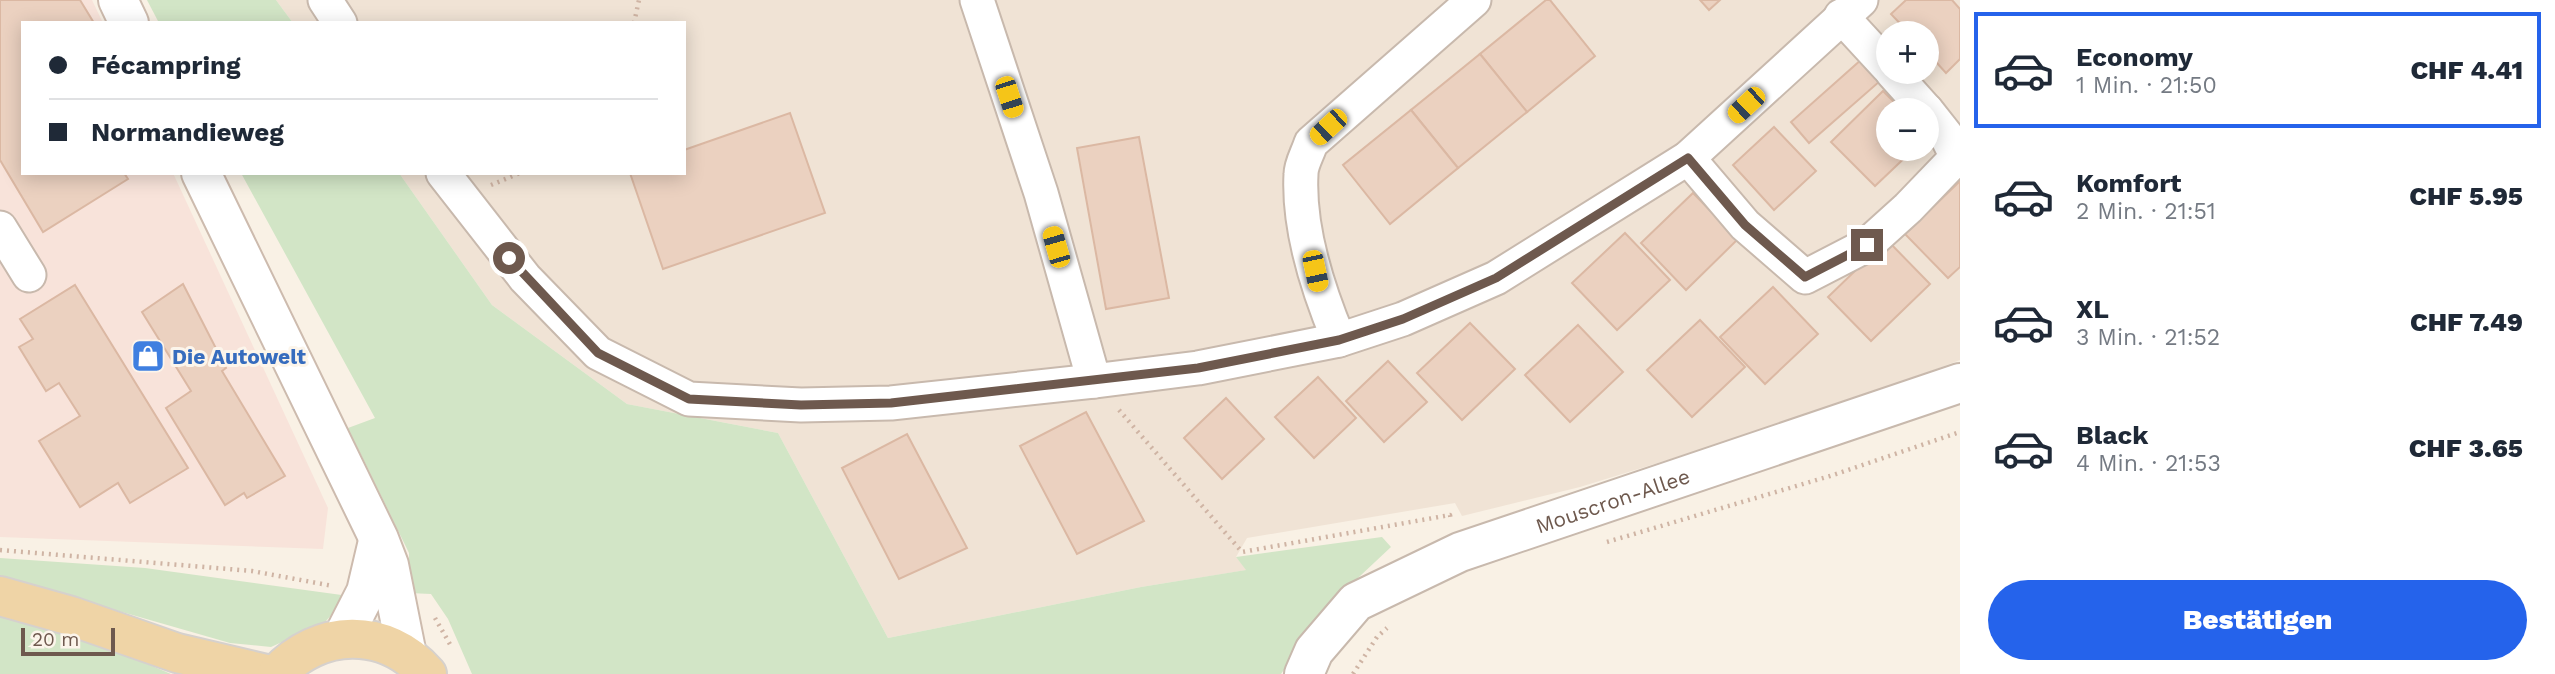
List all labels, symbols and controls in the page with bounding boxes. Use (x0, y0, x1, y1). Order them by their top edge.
map controls (1876, 21, 1939, 161)
button: + (1876, 21, 1939, 84)
icon: car (1992, 39, 2055, 102)
text: Economy (2076, 42, 2193, 72)
text: Fécampring (91, 50, 241, 80)
text: CHF 4.41 (2410, 55, 2523, 85)
text: 1 Min. · 21:50 (2076, 72, 2217, 99)
car (993, 74, 1026, 120)
car (1724, 83, 1769, 127)
button: − (1876, 98, 1939, 161)
car (1306, 105, 1351, 149)
text: Normandieweg (91, 117, 284, 147)
icon: car (1992, 165, 2055, 228)
text: Komfort (2076, 168, 2181, 198)
text: CHF 5.95 (2409, 181, 2523, 211)
text: 2 Min. · 21:51 (2076, 198, 2216, 225)
car (1041, 224, 1072, 270)
route end (1851, 229, 1883, 261)
route start (493, 242, 525, 274)
car (1301, 248, 1330, 294)
icon: car (1992, 291, 2055, 354)
text: XL (2076, 294, 2109, 324)
text: CHF 7.49 (2410, 307, 2523, 337)
text: 3 Min. · 21:52 (2076, 324, 2220, 351)
shop icon: Die Autowelt (129, 337, 167, 375)
place label: Die Autowelt (172, 344, 306, 369)
icon: car (1992, 417, 2055, 480)
text: Black (2076, 420, 2148, 450)
text: CHF 3.65 (2409, 433, 2523, 463)
text: 4 Min. · 21:53 (2076, 450, 2221, 477)
street label: Mouscron-Allee (1532, 463, 1693, 538)
button: Bestätigen (1988, 580, 2527, 660)
scale bar (21, 625, 116, 657)
text: 20 m (32, 628, 79, 651)

